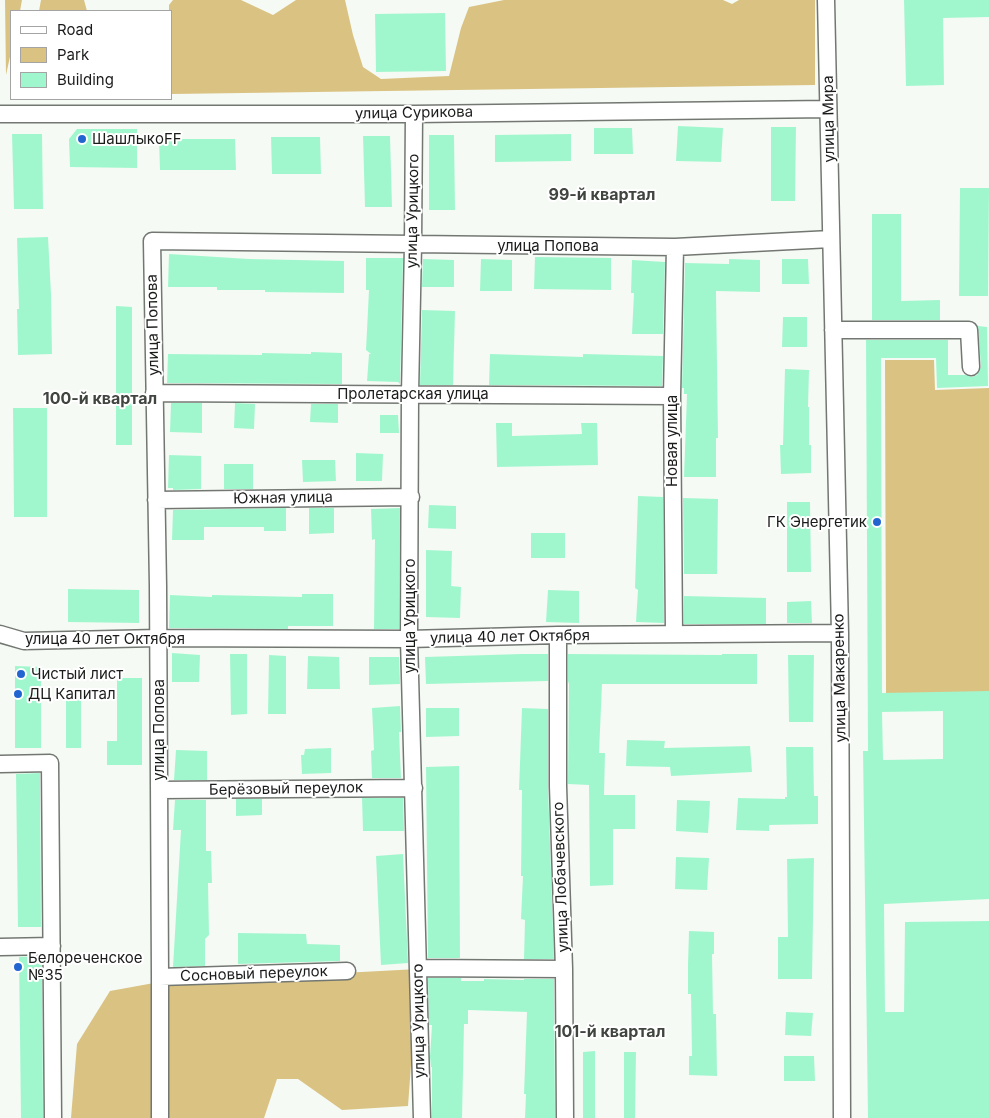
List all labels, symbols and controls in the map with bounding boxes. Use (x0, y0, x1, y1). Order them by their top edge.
legend (10, 10, 172, 100)
text: Road (57, 20, 93, 39)
text: Park (57, 45, 89, 64)
text: Building (57, 70, 114, 89)
street label: улица Мира (819, 75, 839, 163)
street label: улица Сурикова (355, 103, 473, 123)
place label: ШашлыкoFF (92, 130, 182, 148)
marker: ШашлыкoFF (76, 133, 88, 145)
street label: улица Урицкого (403, 153, 423, 269)
district label: 99-й квартал (549, 185, 655, 205)
street label: улица Попова (497, 237, 599, 255)
street label: улица Попова (143, 274, 163, 376)
street label: Пролетарская улица (337, 385, 489, 403)
district label: 100-й квартал (43, 389, 157, 409)
street label: Новая улица (663, 395, 681, 487)
street label: Южная улица (233, 488, 333, 508)
place label: ГК Энергетик (767, 513, 867, 531)
marker: ГК Энергетик (871, 516, 883, 528)
street label: улица Урицкого (401, 559, 419, 673)
street label: улица Макаренко (830, 613, 850, 743)
street label: улица 40 лет Октября (430, 627, 590, 647)
street label: улица 40 лет Октября (25, 630, 185, 648)
place label: Чистый лист (31, 665, 123, 683)
marker: Чистый лист (15, 668, 27, 680)
street label: улица Попова (150, 679, 168, 781)
place label: ДЦ Капитал (28, 685, 116, 703)
marker: ДЦ Капитал (12, 688, 24, 700)
street label: Берёзовый переулок (209, 779, 363, 799)
street label: улица Лобачевского (549, 801, 573, 953)
place label: Белореченское №35 (28, 949, 143, 984)
marker: Белореченское №35 (12, 961, 24, 973)
street label: Сосновый переулок (180, 962, 328, 986)
street label: улица Урицкого (409, 963, 429, 1079)
district label: 101-й квартал (555, 1022, 665, 1042)

